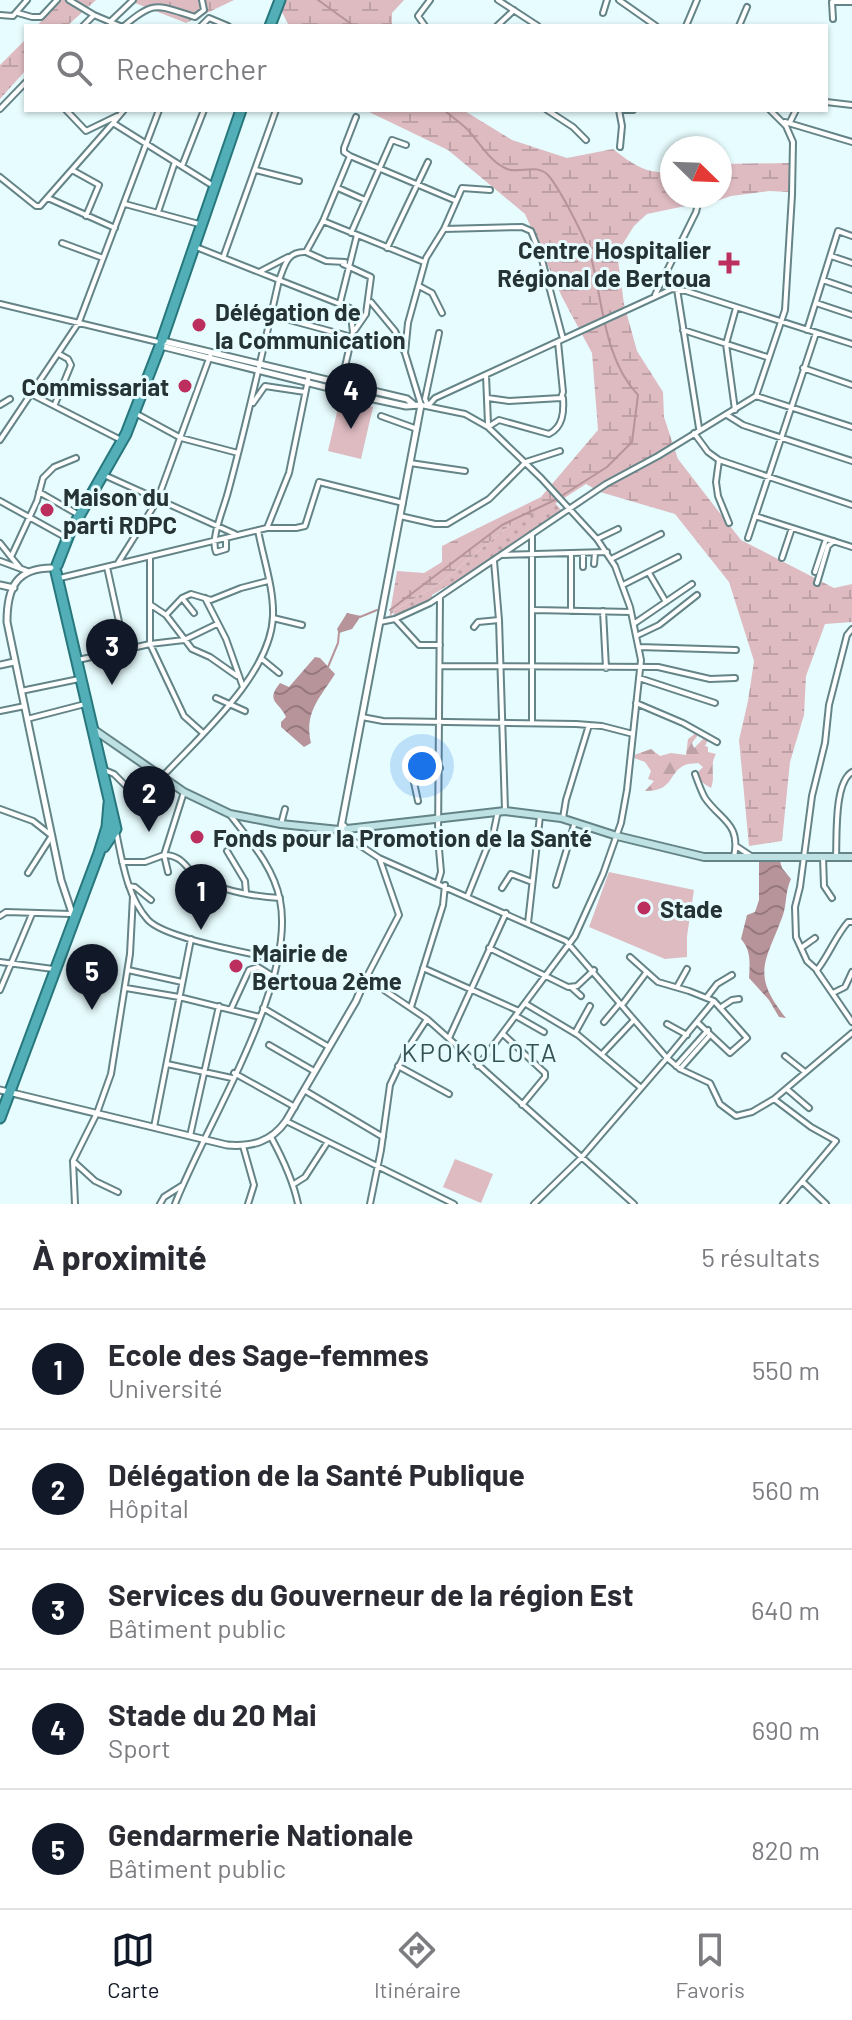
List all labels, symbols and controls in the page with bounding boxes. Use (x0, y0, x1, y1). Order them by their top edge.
search box (24, 24, 828, 112)
icon: search (52, 46, 96, 90)
text: Rechercher (116, 50, 267, 86)
north arrow (660, 136, 732, 208)
place label: Centre Hospitalier Régional de Bertoua (497, 235, 711, 292)
marker: Centre Hospitalier Régional de Bertoua (718, 252, 740, 274)
place label: Délégation de la Communication (215, 297, 406, 354)
marker: Délégation de la Communication (190, 316, 208, 334)
pin: 4 (325, 363, 377, 429)
place label: Commissariat (21, 372, 169, 401)
marker: Commissariat (176, 377, 194, 395)
place label: Maison du parti RDPC (63, 482, 177, 539)
marker: Maison du parti RDPC (38, 501, 56, 519)
pin: 3 (86, 619, 138, 685)
your location (402, 746, 442, 786)
pin: 2 (123, 766, 175, 832)
place label: Fonds pour la Promotion de la Santé (213, 823, 592, 852)
marker: Fonds pour la Promotion de la Santé (188, 828, 206, 846)
pin: 1 (175, 864, 227, 930)
place label: Stade (660, 894, 723, 923)
marker: Stade (635, 899, 653, 917)
place label: Mairie de Bertoua 2ème (252, 938, 402, 995)
pin: 5 (66, 944, 118, 1010)
marker: Mairie de Bertoua 2ème (227, 957, 245, 975)
district label: KPOKOLOTA (402, 1036, 558, 1067)
text: À proximité (32, 1236, 207, 1277)
text: 5 résultats (701, 1241, 820, 1272)
text: Ecole des Sage-femmes (108, 1336, 429, 1372)
text: 1 (53, 1354, 63, 1385)
text: 550 m (752, 1354, 820, 1385)
text: Université (108, 1372, 223, 1403)
text: Délégation de la Santé Publique (108, 1456, 525, 1492)
text: 2 (51, 1474, 65, 1505)
text: 560 m (752, 1474, 820, 1505)
text: Hôpital (108, 1492, 189, 1523)
text: Services du Gouverneur de la région Est (108, 1576, 634, 1612)
text: 3 (51, 1594, 65, 1625)
text: 640 m (751, 1594, 820, 1625)
text: Bâtiment public (108, 1612, 286, 1643)
text: Stade du 20 Mai (108, 1696, 317, 1732)
text: 4 (50, 1714, 66, 1745)
text: 690 m (752, 1714, 820, 1745)
text: Sport (108, 1732, 171, 1763)
text: Gendarmerie Nationale (108, 1816, 413, 1852)
text: 5 (51, 1834, 65, 1865)
text: 820 m (751, 1834, 820, 1865)
text: Bâtiment public (108, 1852, 286, 1883)
tab: Carte (107, 1928, 159, 2002)
tab: Itinéraire (374, 1928, 461, 2002)
tab: Favoris (676, 1928, 745, 2002)

